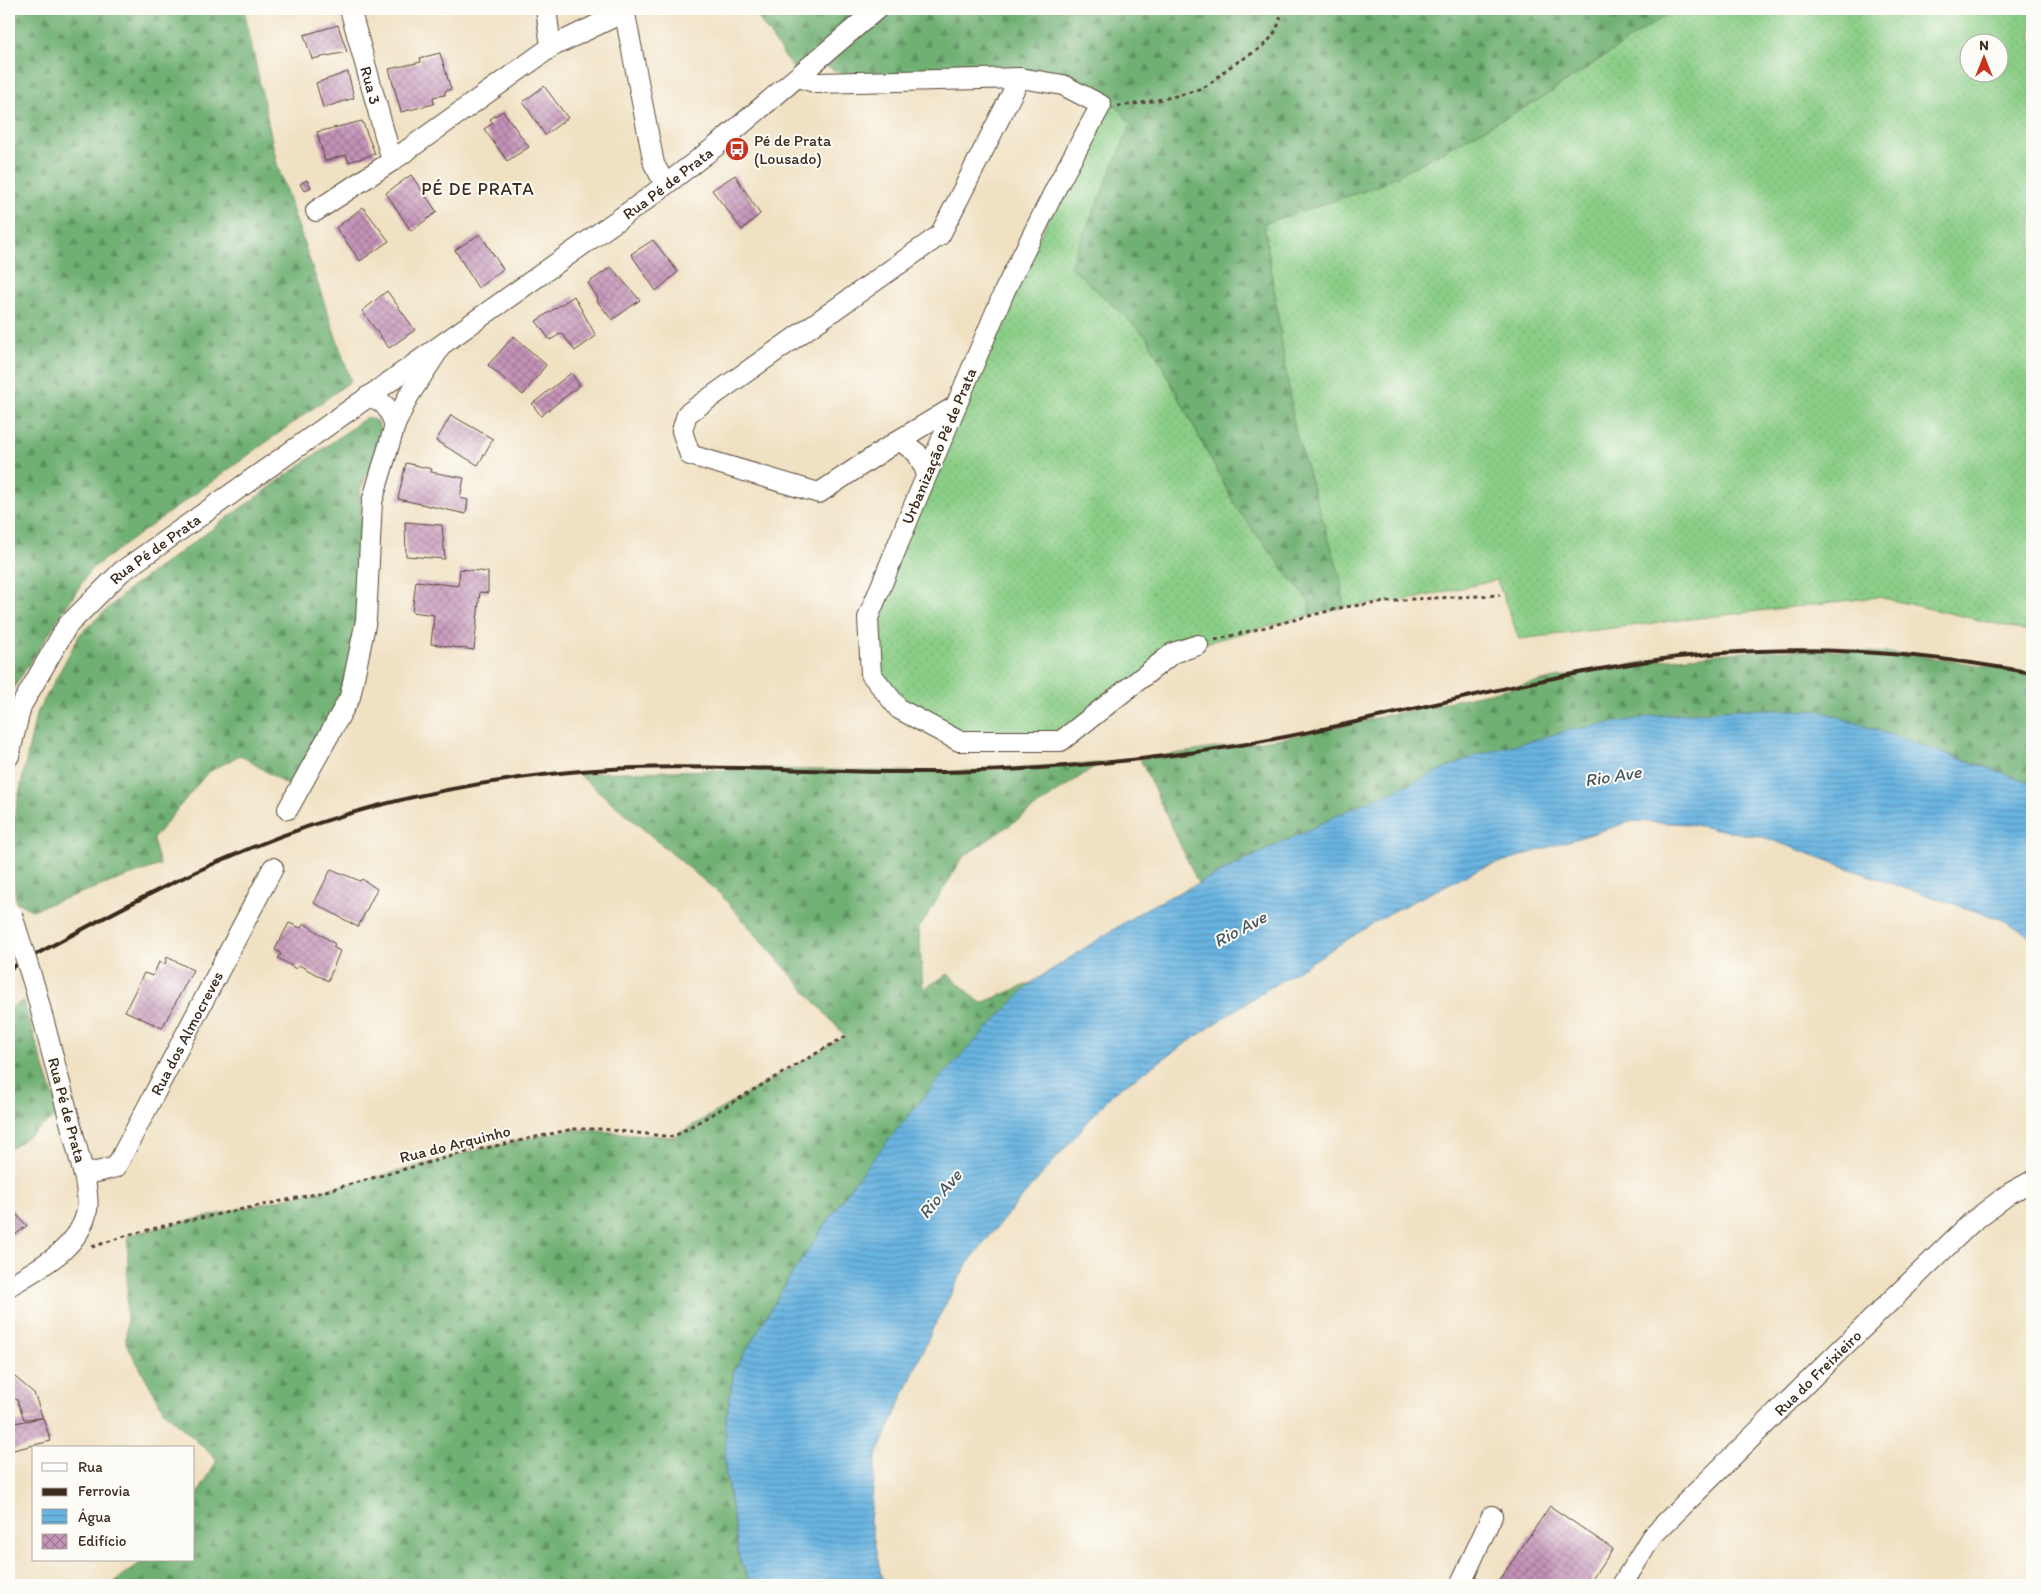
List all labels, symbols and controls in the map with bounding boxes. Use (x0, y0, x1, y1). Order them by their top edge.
north arrow (1958, 32, 2008, 82)
text: N (1979, 37, 1989, 54)
street label: Rua 3 (357, 64, 385, 107)
place label: Pé de Prata (Lousado) (754, 131, 832, 168)
bus stop icon: Pé de Prata (Lousado) (724, 136, 750, 162)
street label: Rua Pé de Prata (619, 143, 717, 223)
district label: PÉ DE PRATA (421, 178, 535, 200)
street label: Urbanização Pé de Prata (897, 364, 981, 527)
street label: Rua Pé de Prata (105, 509, 204, 588)
water label: Rio Ave (1583, 760, 1644, 791)
water label: Rio Ave (1210, 905, 1271, 952)
street label: Rua dos Almocreves (146, 968, 227, 1098)
street label: Rua Pé de Prata (44, 1055, 90, 1165)
street label: Rua do Arquinho (398, 1121, 512, 1167)
water label: Rio Ave (914, 1164, 967, 1223)
street label: Rua do Freixieiro (1770, 1325, 1865, 1420)
legend (32, 1446, 195, 1562)
text: Rua (78, 1458, 103, 1476)
text: Ferrovia (78, 1482, 130, 1500)
text: Água (78, 1508, 112, 1526)
text: Edifício (78, 1532, 126, 1550)

